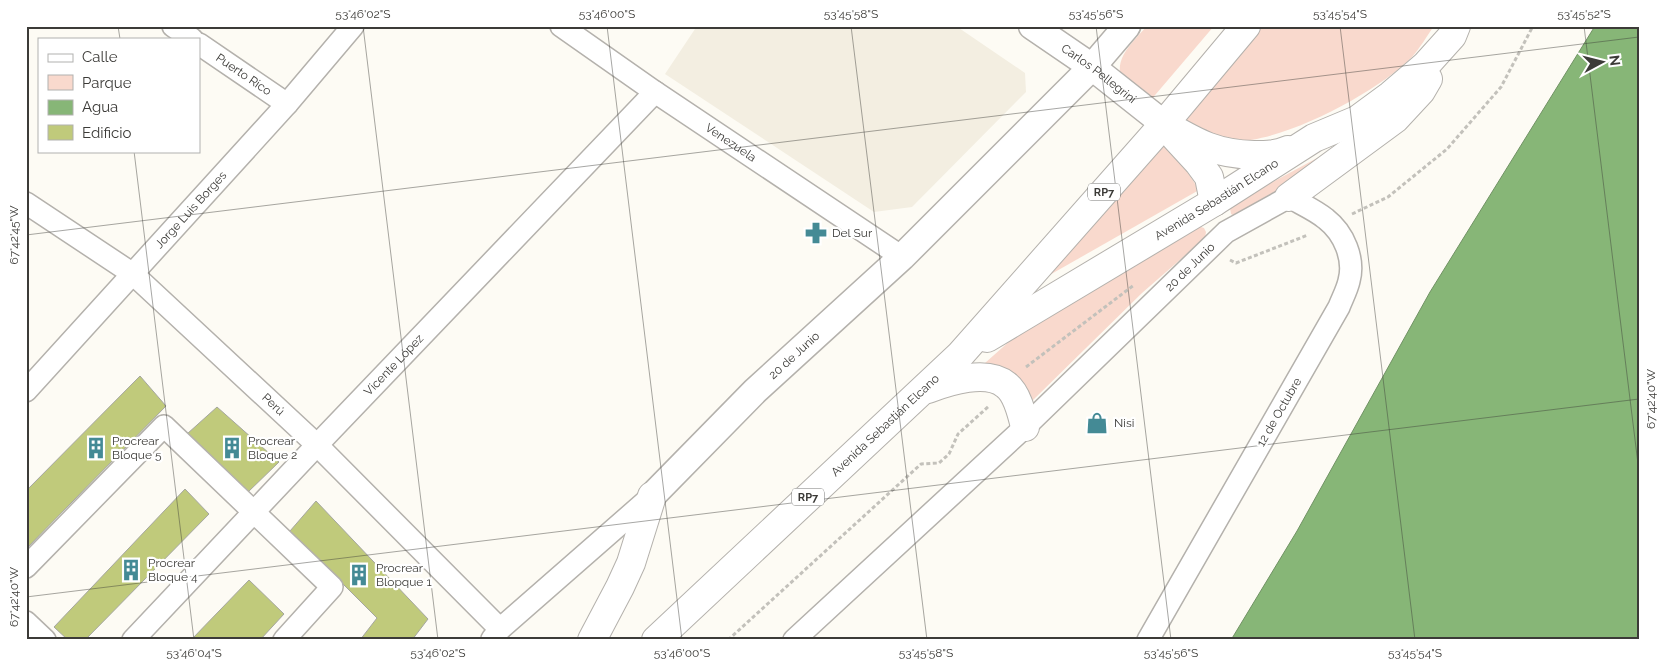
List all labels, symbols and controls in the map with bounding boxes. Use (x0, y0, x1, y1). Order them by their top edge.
text: 53°46'02"S (335, 7, 391, 21)
text: 53°46'00"S (579, 7, 635, 21)
text: 53°45'58"S (824, 7, 878, 21)
text: 53°45'56"S (1069, 7, 1123, 21)
text: 53°45'54"S (1313, 7, 1367, 21)
text: 53°45'52"S (1557, 7, 1611, 21)
legend (38, 38, 200, 152)
north arrow (1578, 38, 1628, 88)
street label: Carlos Pellegrini (1059, 41, 1139, 106)
text: Calle (82, 48, 118, 66)
street label: Puerto Rico (213, 51, 274, 98)
text: N (1606, 54, 1623, 67)
text: Parque (82, 74, 132, 92)
text: Agua (82, 98, 118, 116)
street label: Venezuela (703, 121, 759, 165)
text: Edificio (82, 124, 132, 142)
street label: Avenida Sebastián Elcano (1152, 156, 1281, 243)
street label: Jorge Luis Borges (152, 168, 230, 251)
road number: RP7 (1088, 183, 1120, 200)
text: 67°42'45"W (7, 205, 21, 265)
pharmacy icon: Del Sur (803, 220, 829, 246)
place label: Del Sur (832, 226, 873, 240)
street label: 20 de Junio (1162, 240, 1218, 294)
street label: 20 de Junio (766, 329, 822, 382)
street label: Vicente López (361, 331, 426, 399)
text: 67°42'40"W (1644, 369, 1658, 429)
street label: Avenida Sebastián Elcano (828, 371, 942, 479)
street label: 12 de Octubre (1254, 375, 1304, 449)
street label: Perú (259, 391, 288, 418)
shop icon: Nisi (1084, 410, 1110, 436)
place label: Nisi (1114, 416, 1134, 430)
place label: Procrear Bloque 5 (112, 434, 162, 462)
place label: Procrear Bloque 2 (248, 434, 297, 462)
building icon: Procrear Bloque 5 (83, 435, 109, 461)
building icon: Procrear Bloque 2 (219, 435, 245, 461)
road number: RP7 (792, 488, 824, 506)
place label: Procrear Bloque 4 (148, 556, 198, 584)
building icon: Procrear Bloque 4 (118, 557, 144, 583)
place label: Procrear Blopque 1 (376, 561, 432, 589)
building icon: Procrear Blopque 1 (346, 562, 372, 588)
text: 67°42'40"W (7, 567, 21, 627)
text: 53°46'04"S (166, 646, 222, 660)
text: 53°46'02"S (410, 646, 466, 660)
text: 53°46'00"S (654, 646, 710, 660)
text: 53°45'58"S (899, 646, 953, 660)
text: 53°45'56"S (1144, 646, 1198, 660)
text: 53°45'54"S (1388, 646, 1442, 660)

